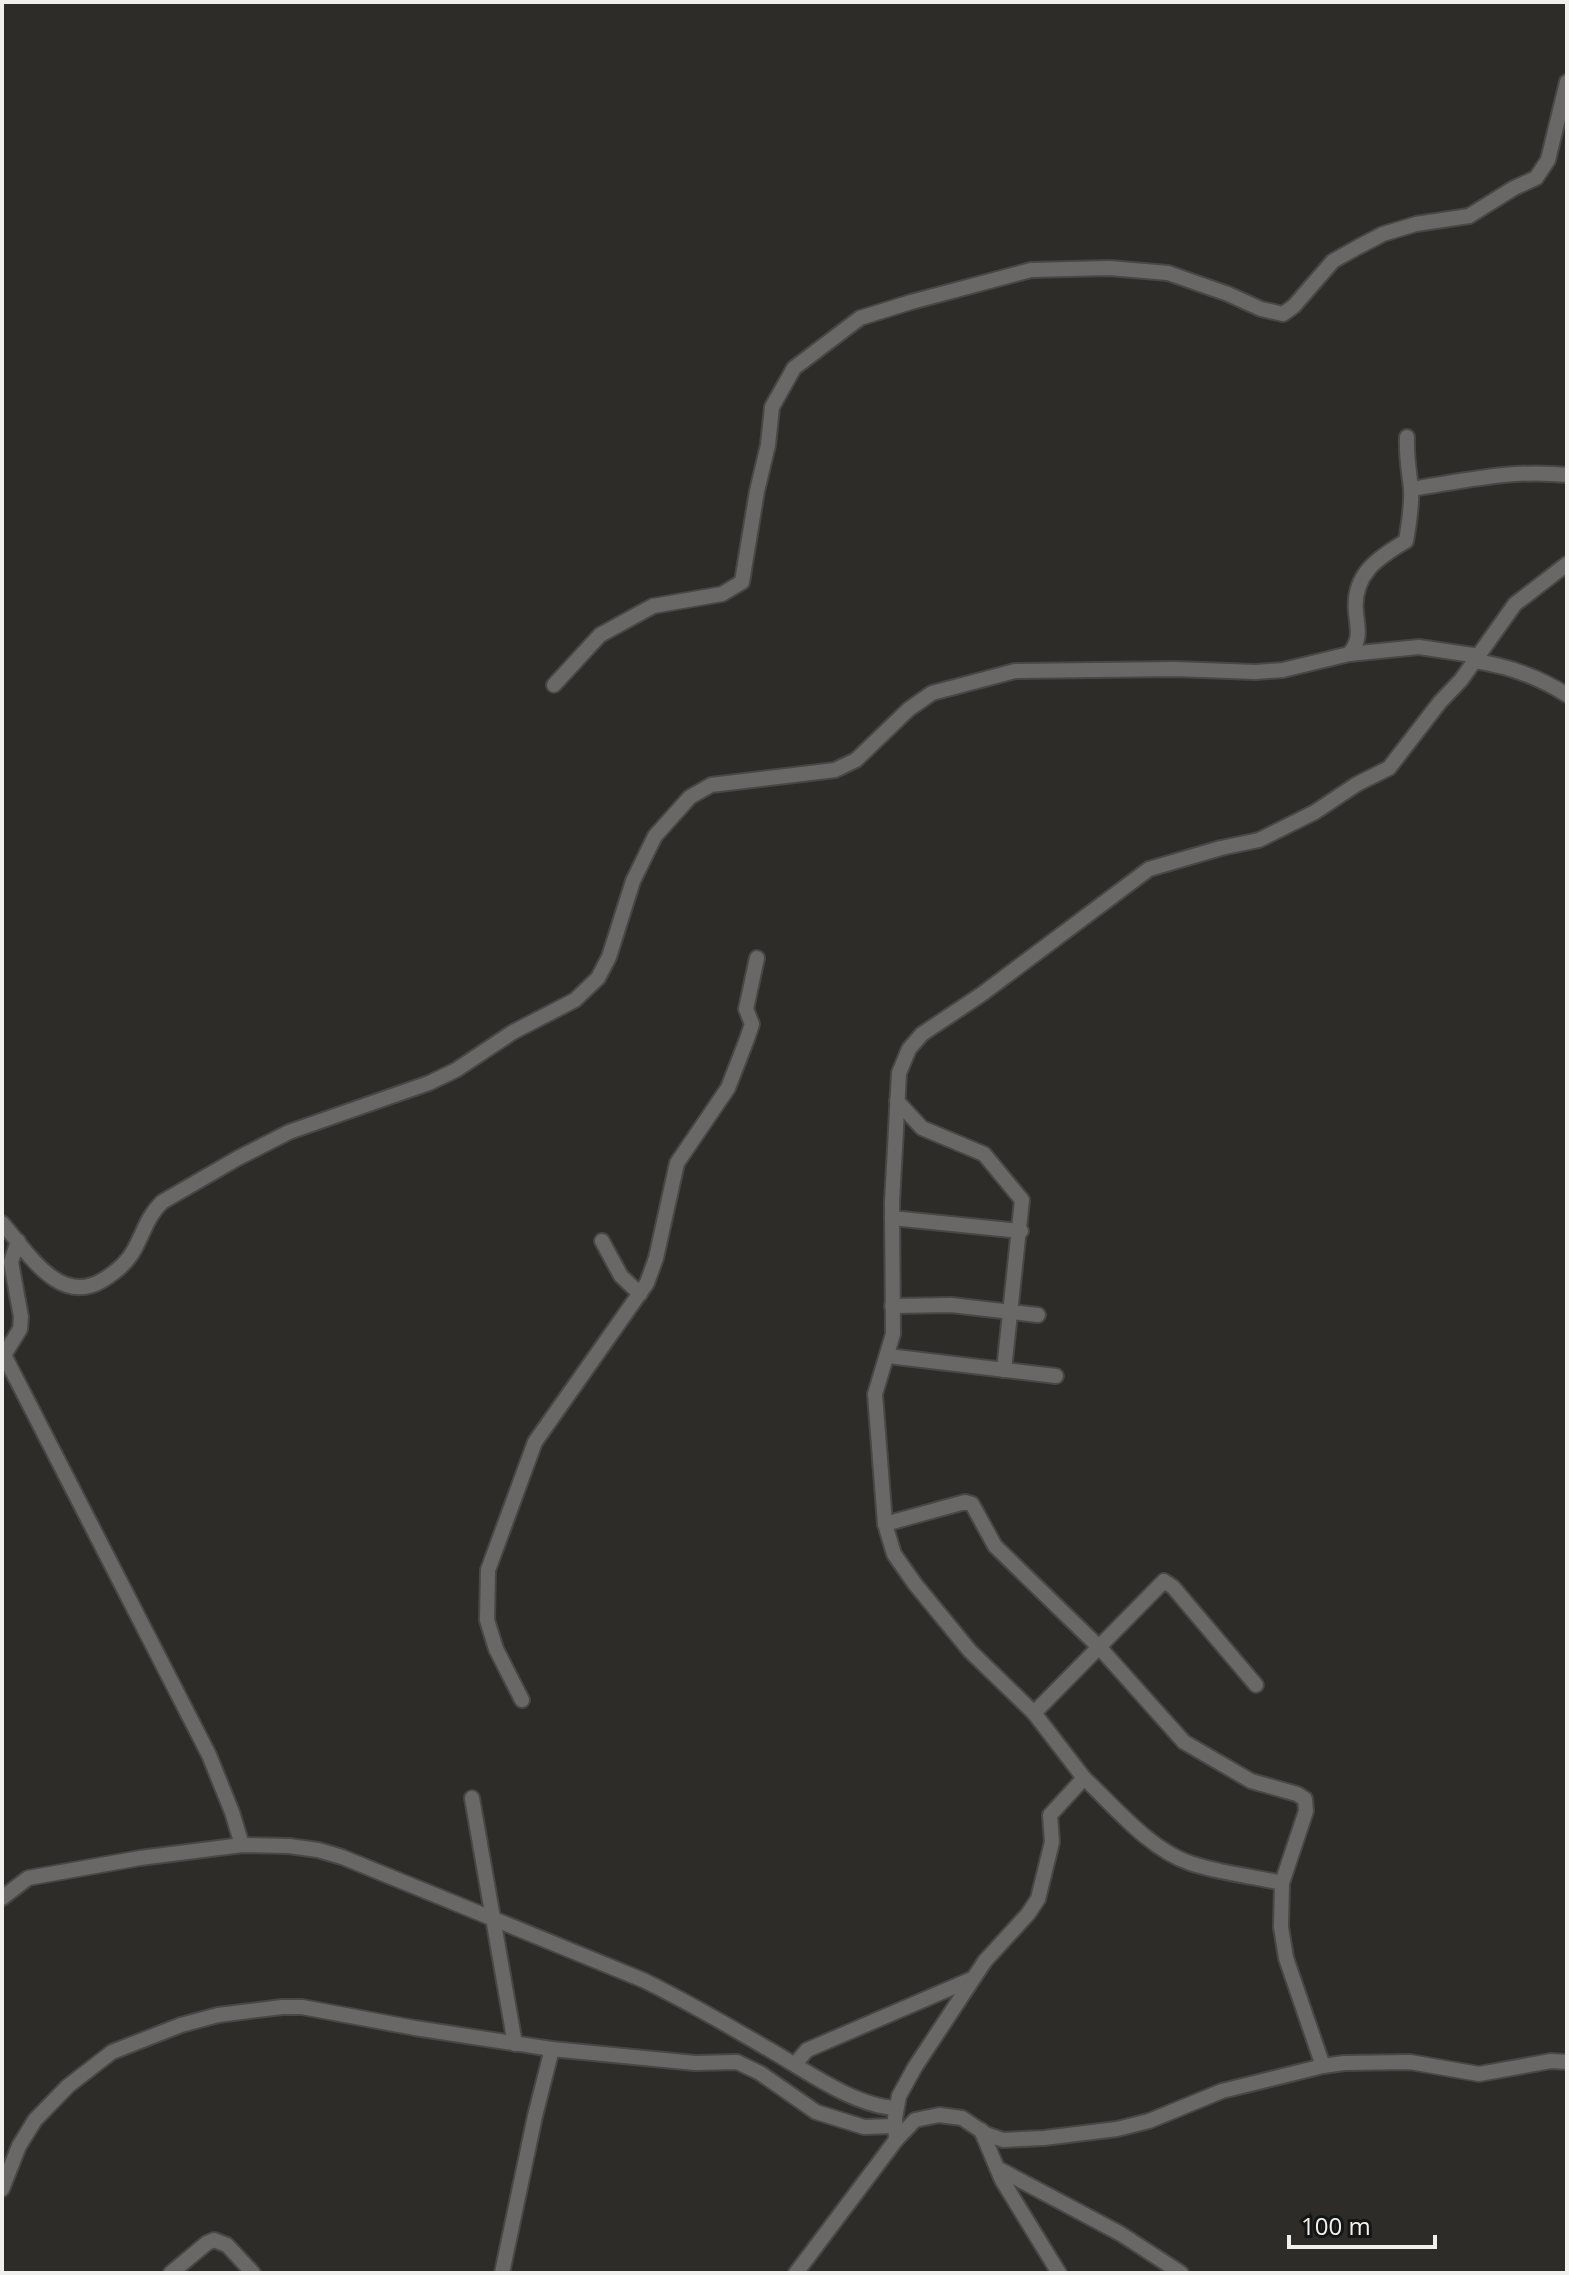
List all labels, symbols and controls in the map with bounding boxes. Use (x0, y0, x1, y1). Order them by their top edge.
scale bar (1289, 2199, 1435, 2249)
text: 100 m (1301, 2209, 1371, 2242)

